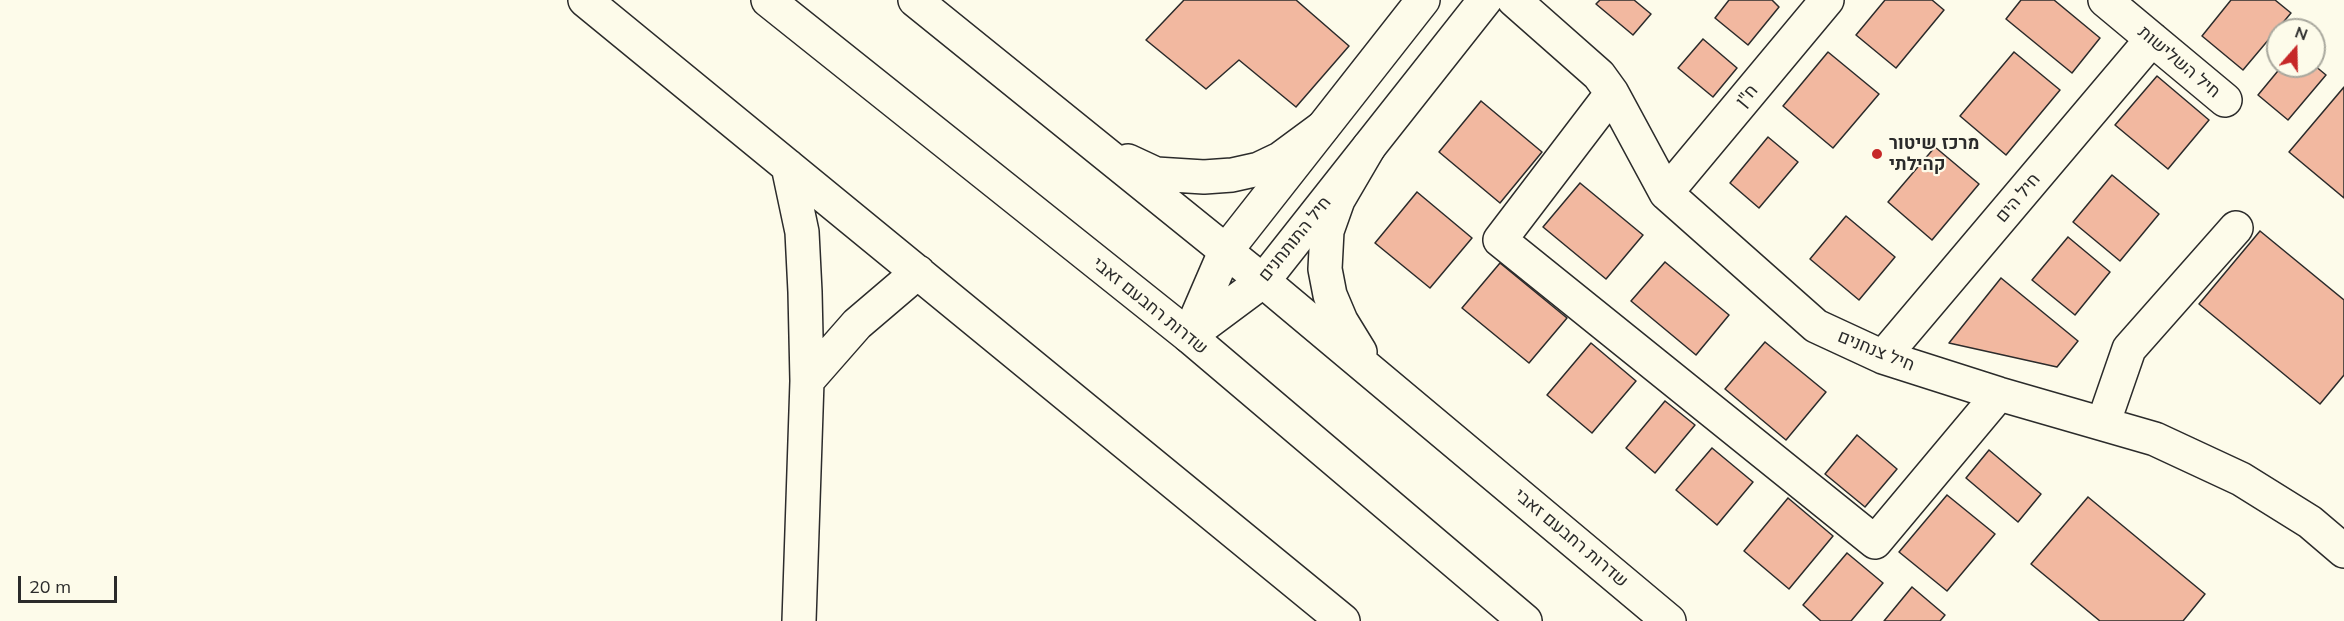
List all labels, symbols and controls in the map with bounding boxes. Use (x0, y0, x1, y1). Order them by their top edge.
north arrow (2266, 18, 2326, 78)
street label: חיל השלישות (2133, 21, 2225, 103)
text: N (2292, 21, 2311, 44)
street label: ח"ן (1731, 80, 1763, 112)
place label: מרכז שיטור קהילתי (1889, 133, 1979, 176)
marker: מרכז שיטור קהילתי (1870, 147, 1884, 161)
street label: חיל הים (1991, 169, 2045, 227)
street label: חיל התותחנים (1254, 192, 1336, 286)
street label: שדרות רחבעם זאבי (1088, 253, 1212, 359)
street label: חיל צנחנים (1834, 326, 1918, 376)
street label: שדרות רחבעם זאבי (1510, 484, 1632, 592)
scale bar (21, 564, 120, 602)
text: 20 m (29, 575, 71, 598)

